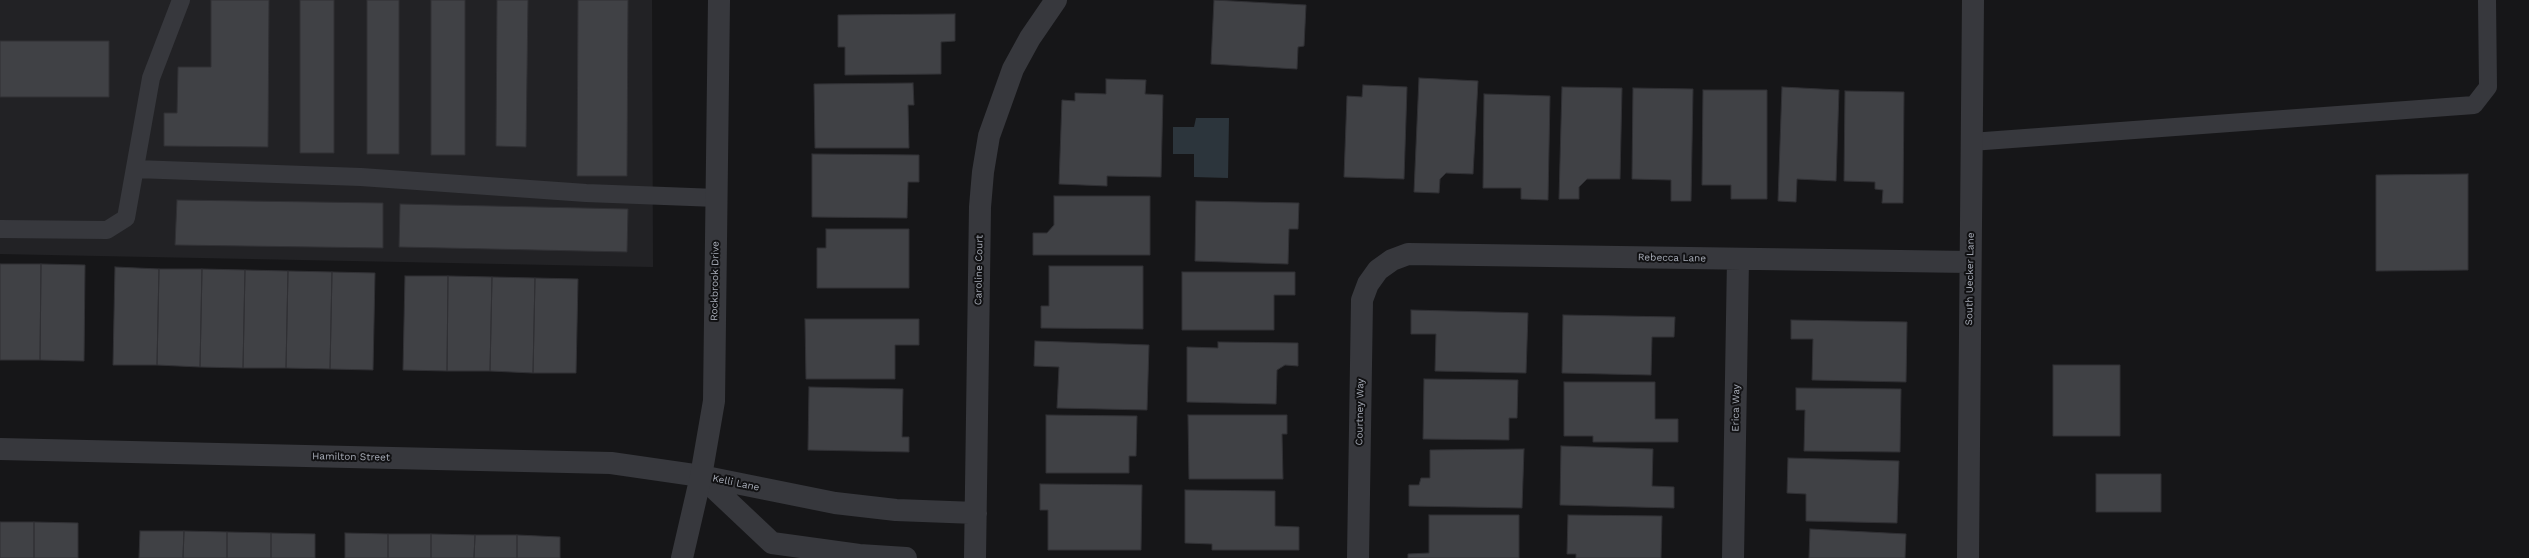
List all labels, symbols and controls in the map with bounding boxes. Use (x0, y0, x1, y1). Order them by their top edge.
street label: South Uecker Lane (1963, 232, 1977, 326)
street label: Caroline Court (972, 235, 986, 305)
street label: Rockbrook Drive (708, 241, 722, 321)
street label: Rebecca Lane (1638, 251, 1706, 265)
street label: Courtney Way (1353, 378, 1367, 446)
street label: Erica Way (1730, 384, 1742, 432)
street label: Hamilton Street (312, 450, 390, 464)
street label: Kelli Lane (711, 472, 761, 494)

